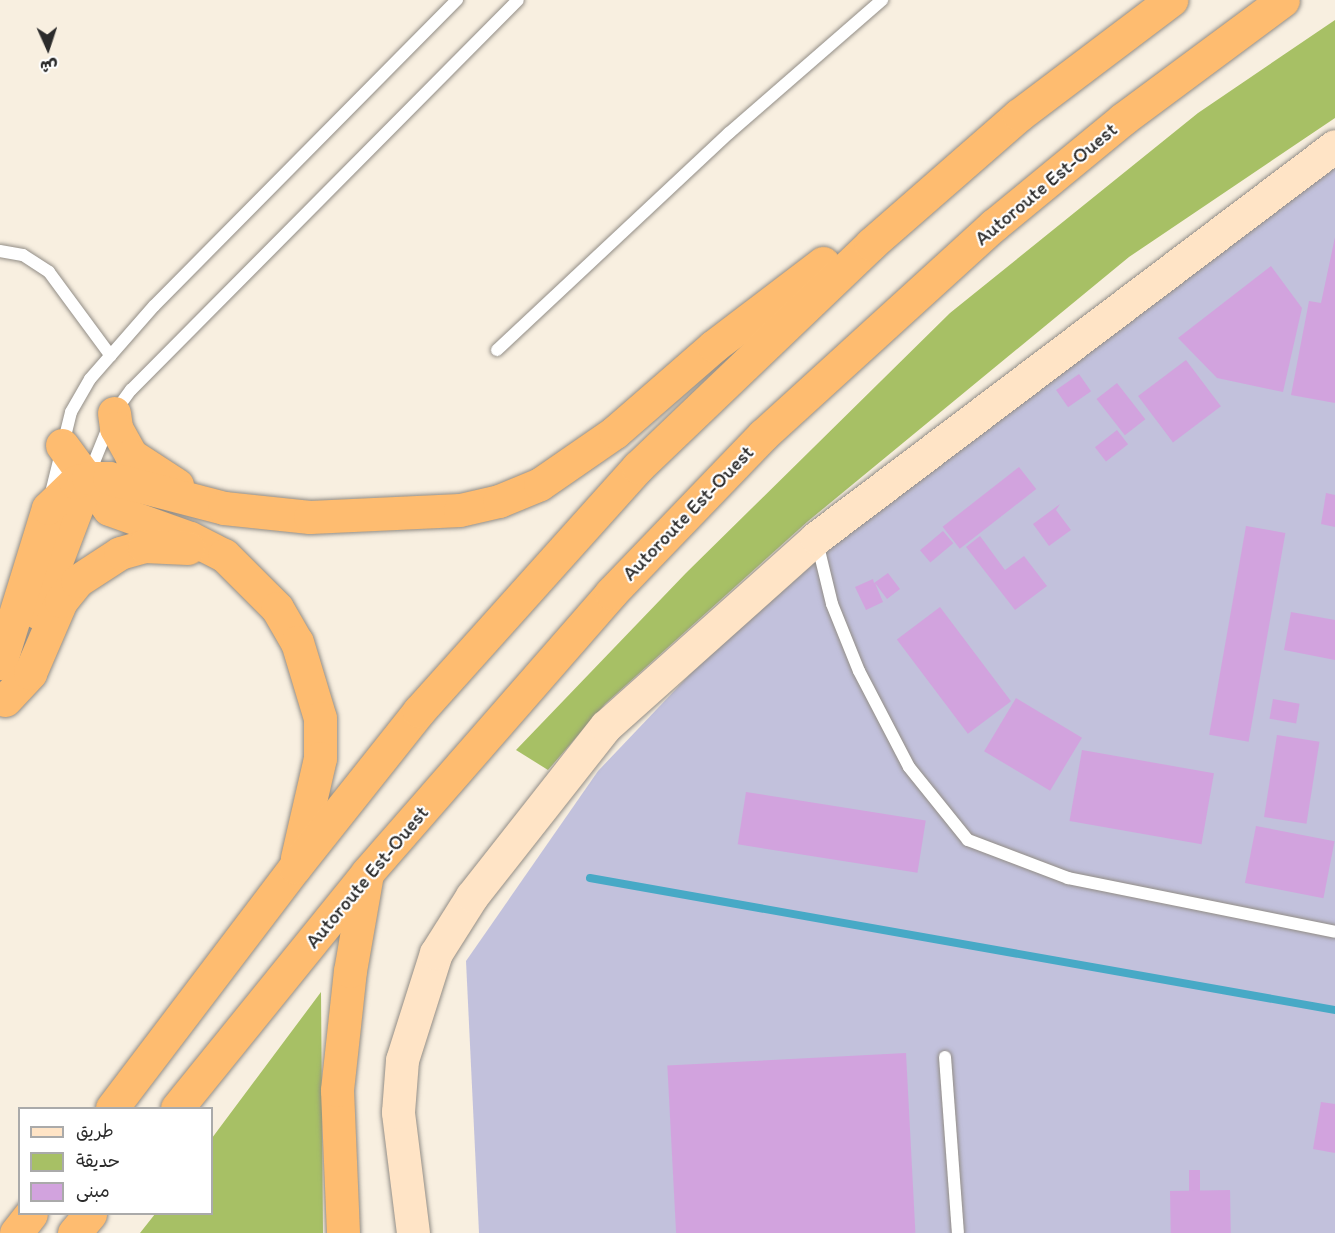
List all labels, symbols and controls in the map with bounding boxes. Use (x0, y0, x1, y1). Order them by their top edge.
north arrow (18, 18, 78, 78)
text: ش (40, 57, 58, 76)
street label: Autoroute Est-Ouest (970, 117, 1122, 251)
street label: Autoroute Est-Ouest (617, 440, 759, 586)
street label: Autoroute Est-Ouest (300, 801, 434, 953)
legend (18, 1107, 213, 1215)
text: طريق (76, 1120, 114, 1142)
text: حديقة (76, 1150, 120, 1172)
text: مبنى (76, 1180, 110, 1202)

